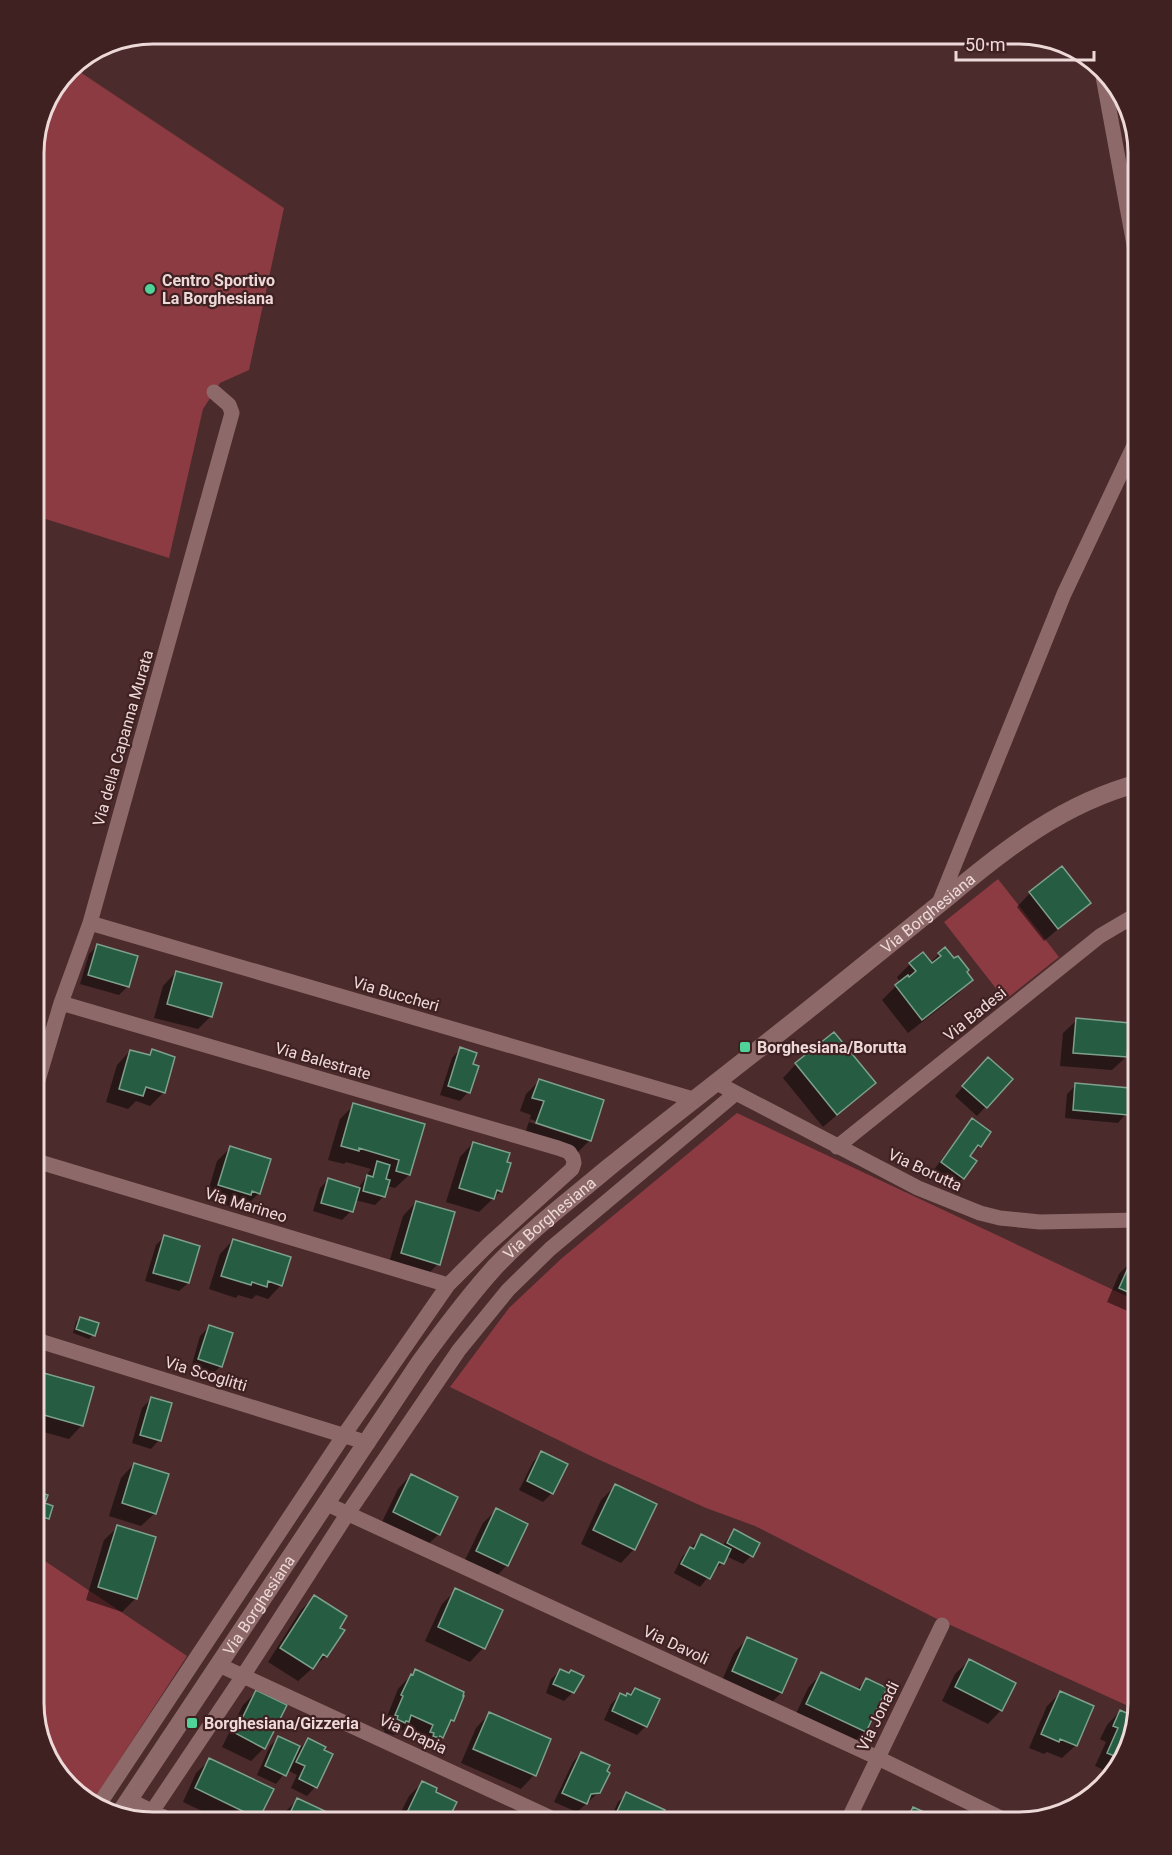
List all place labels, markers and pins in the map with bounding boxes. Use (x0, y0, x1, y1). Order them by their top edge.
place label: Centro Sportivo La Borghesiana (162, 271, 275, 308)
marker: Centro Sportivo La Borghesiana (143, 282, 157, 296)
place label: Borghesiana/Borutta (757, 1038, 907, 1057)
marker: Borghesiana/Borutta (738, 1040, 752, 1054)
place label: Borghesiana/Gizzeria (204, 1714, 359, 1733)
marker: Borghesiana/Gizzeria (185, 1716, 199, 1730)

